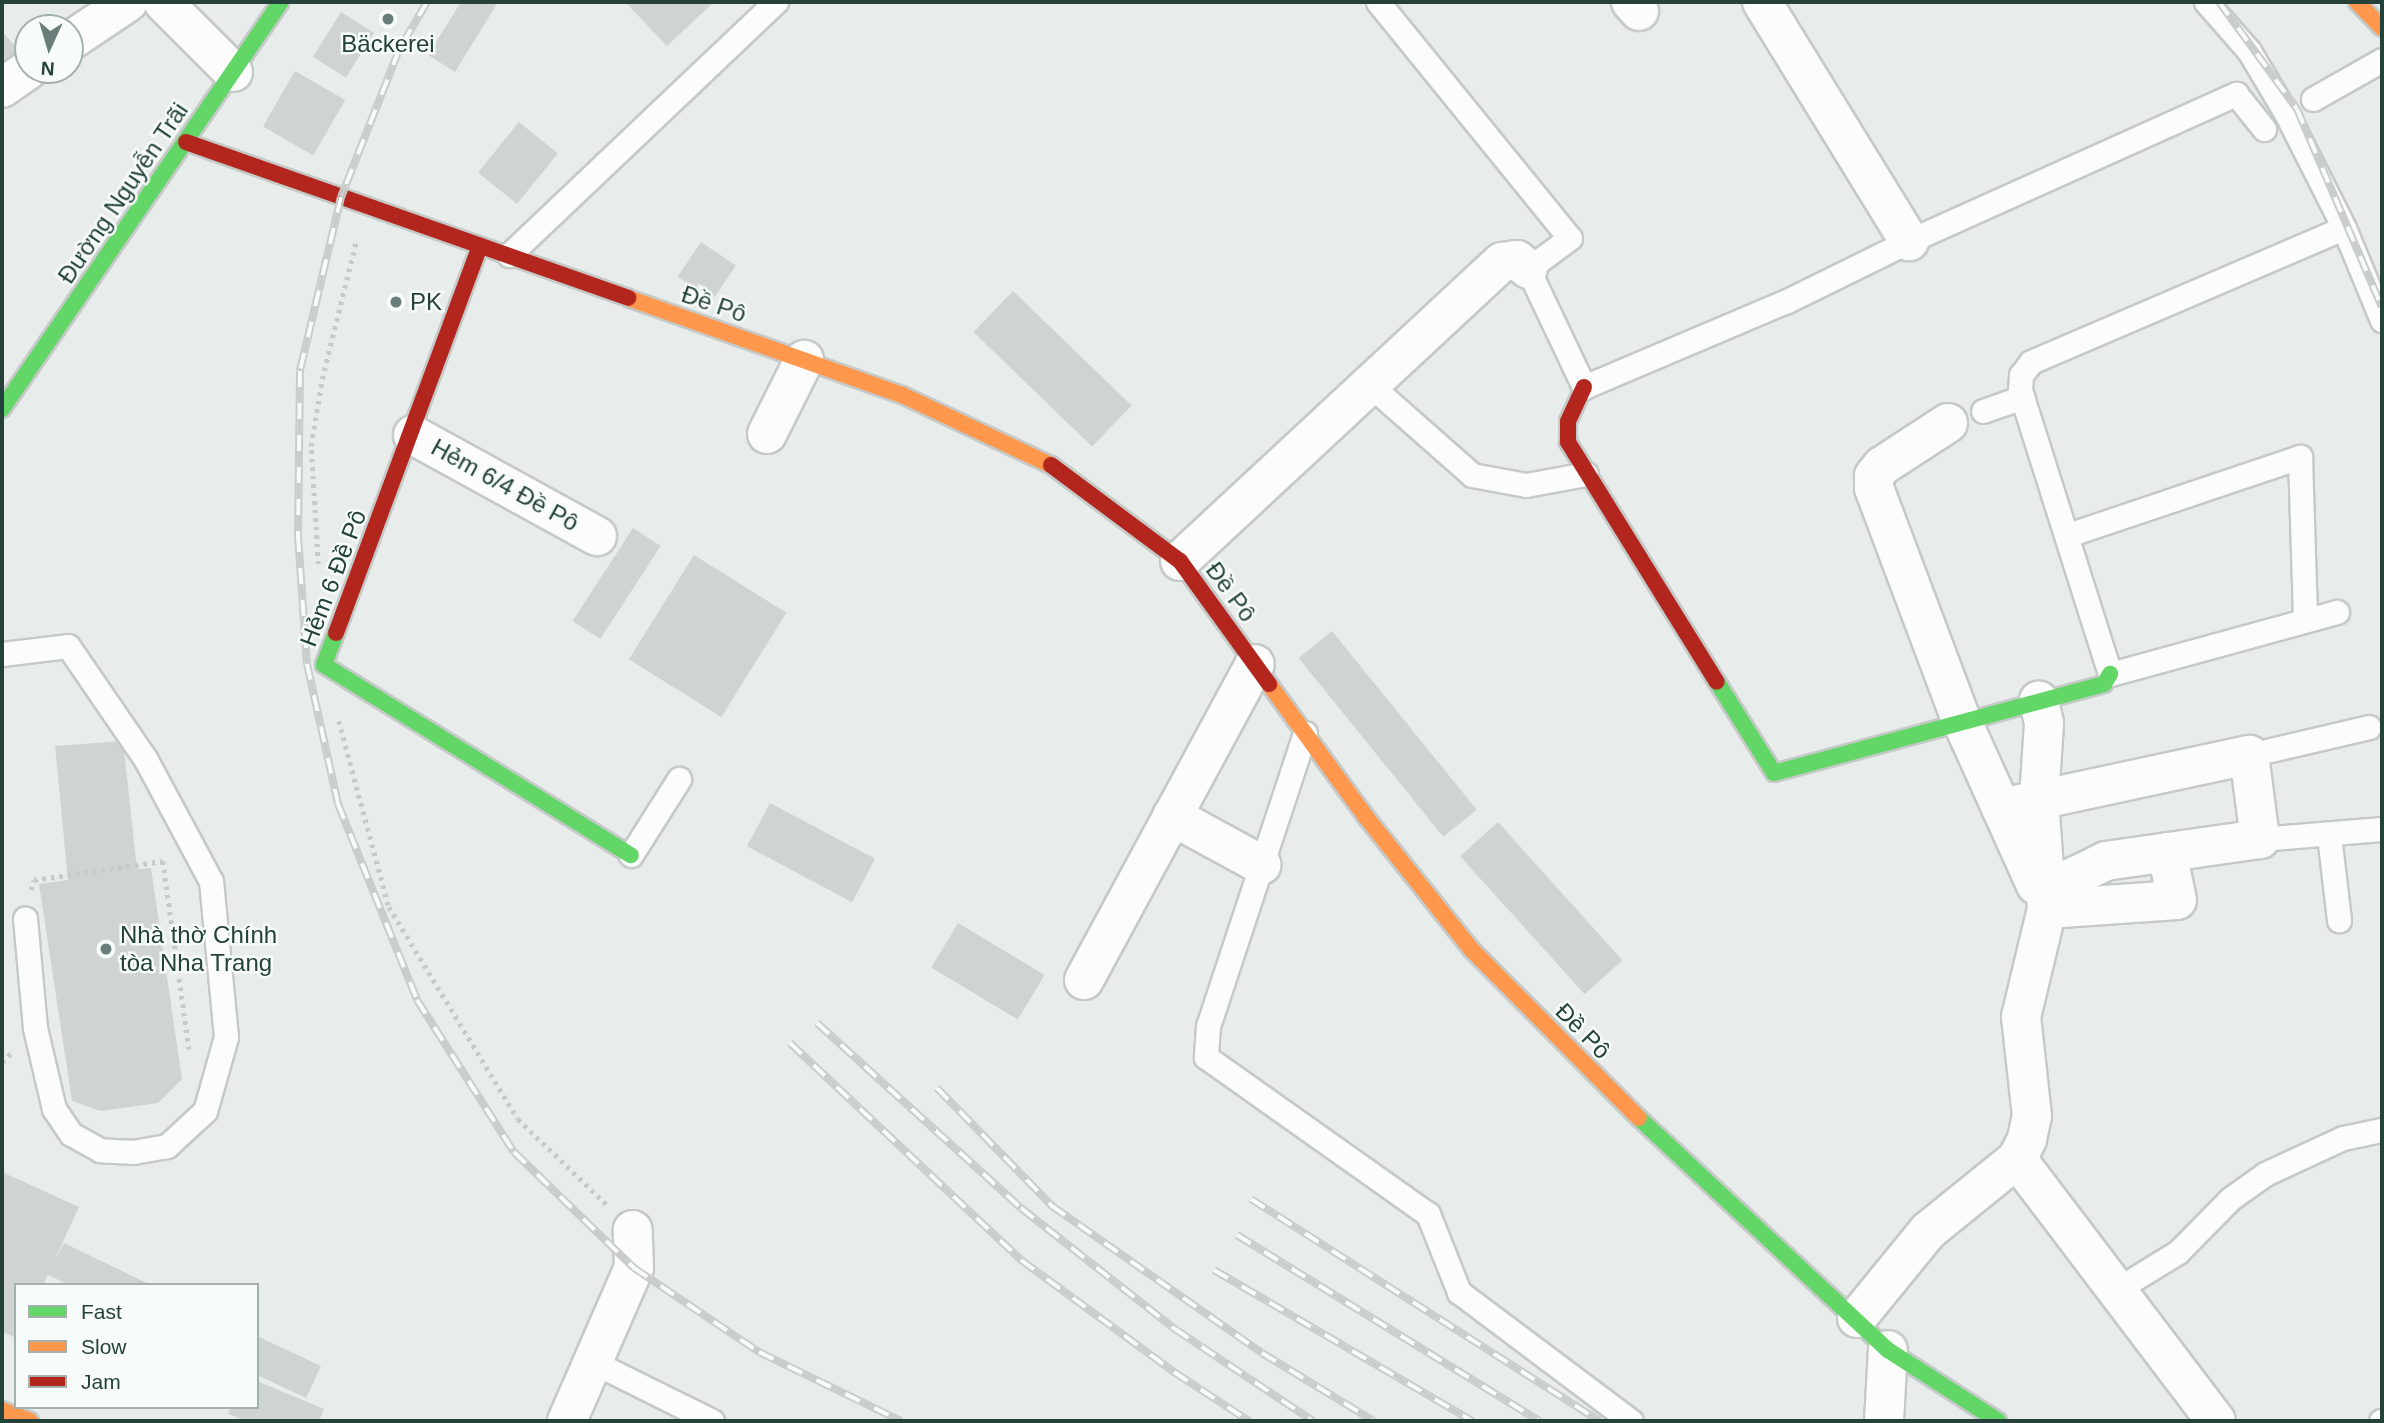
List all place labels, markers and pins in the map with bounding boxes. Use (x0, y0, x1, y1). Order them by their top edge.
marker: Bäckerei (380, 11, 396, 27)
place label: Bäckerei (341, 30, 435, 58)
place label: PK (410, 288, 442, 316)
marker: PK (388, 294, 404, 310)
place label: Nhà thờ Chính tòa Nha Trang (120, 921, 277, 977)
marker: Nhà thờ Chính tòa Nha Trang (98, 941, 114, 957)

